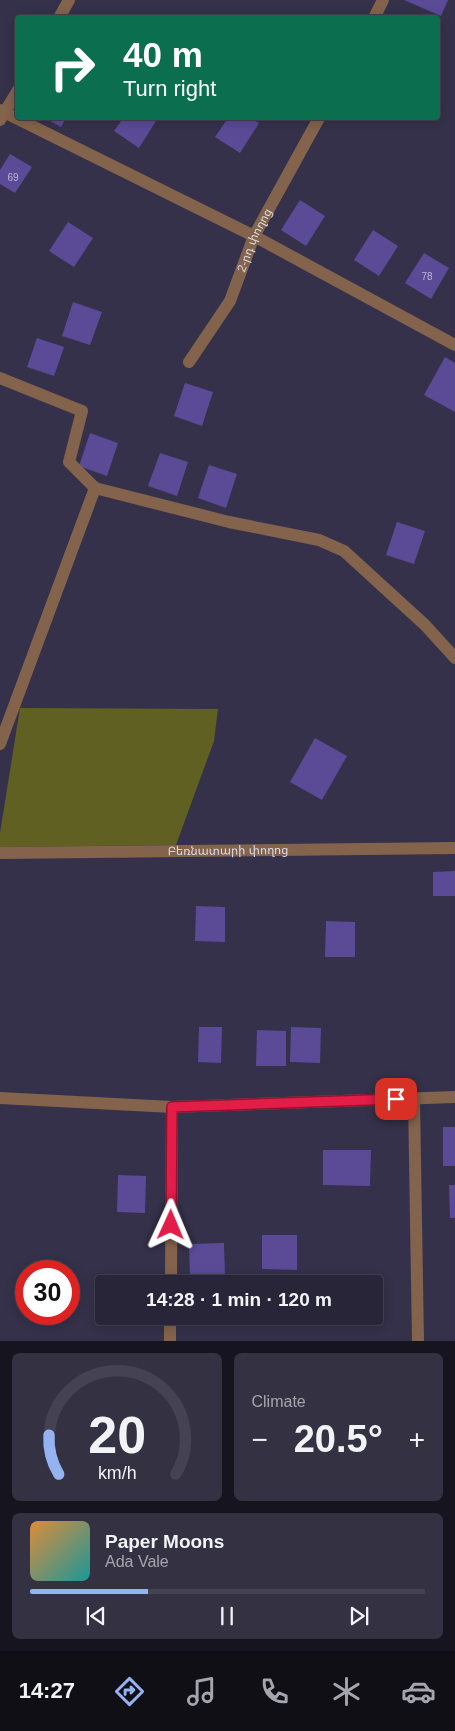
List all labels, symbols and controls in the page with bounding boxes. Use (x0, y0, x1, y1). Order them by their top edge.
icon: right (40, 35, 105, 100)
text: 40 m (123, 35, 203, 74)
text: Turn right (123, 76, 216, 101)
house number: 69 (7, 172, 19, 183)
street label: 2-րդ փողոց (234, 206, 275, 274)
house number: 78 (421, 271, 433, 282)
street label: Բեռնատարի փողոց (168, 843, 288, 858)
pin (375, 1078, 417, 1120)
icon: arrive (382, 1085, 410, 1113)
position arrow (144, 1198, 196, 1250)
speed limit sign: 30 (15, 1260, 80, 1325)
text: 14:28 · 1 min · 120 m (146, 1289, 332, 1310)
text: Climate (252, 1393, 306, 1410)
text: 20 (88, 1406, 146, 1464)
text: 20.5° (294, 1418, 383, 1460)
text: − (252, 1424, 268, 1455)
text: + (409, 1424, 425, 1455)
text: km/h (97, 1463, 136, 1483)
text: Paper Moons (105, 1531, 224, 1552)
text: Ada Vale (105, 1553, 169, 1570)
icon: previous (82, 1602, 110, 1630)
icon: pause (213, 1602, 241, 1630)
icon: next (345, 1602, 373, 1630)
icon: directions (112, 1674, 147, 1709)
icon: music (184, 1674, 219, 1709)
icon: phone (257, 1674, 292, 1709)
icon: climate (329, 1674, 364, 1709)
icon: car (401, 1674, 436, 1709)
text: 14:27 (19, 1678, 75, 1703)

